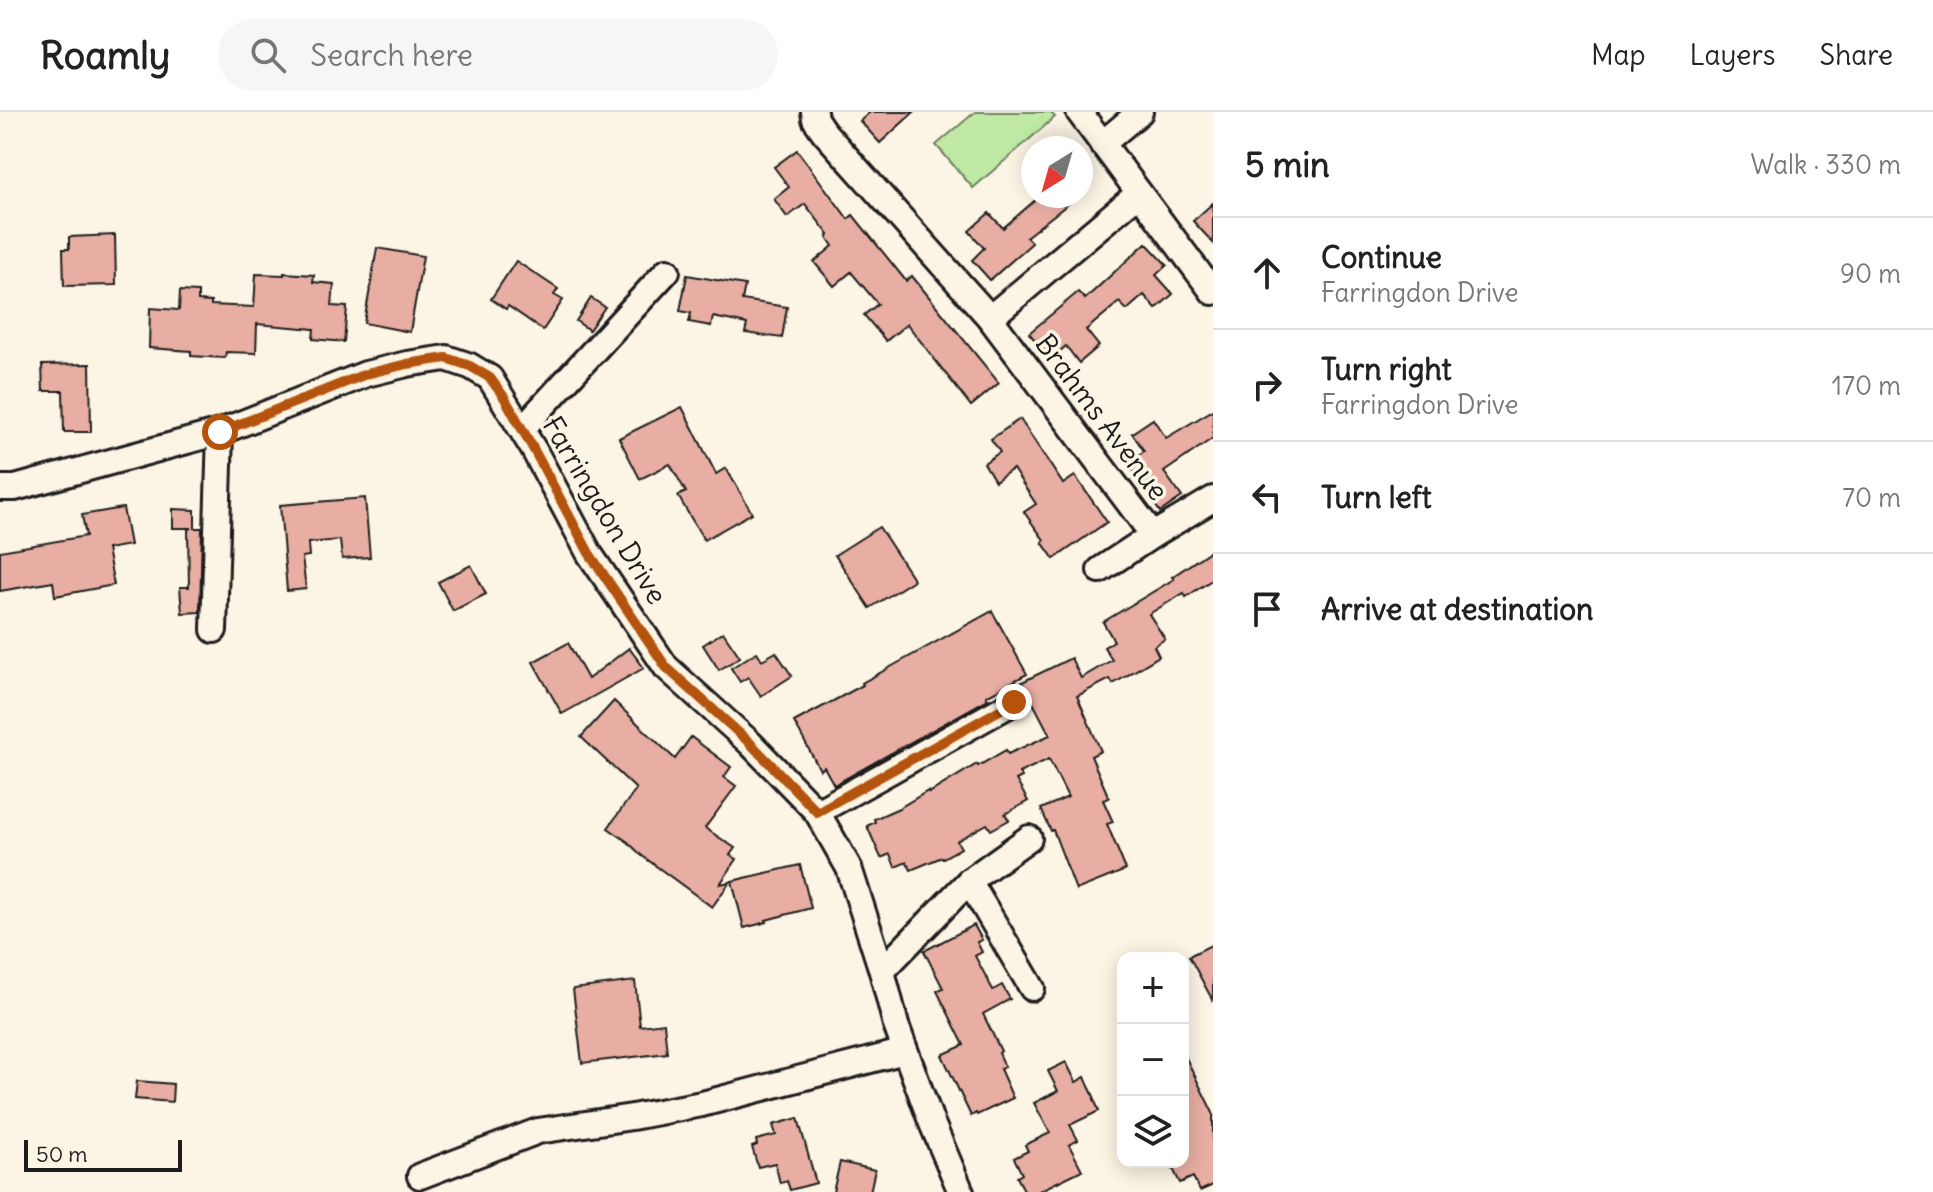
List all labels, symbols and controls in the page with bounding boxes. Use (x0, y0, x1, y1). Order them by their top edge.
search box (218, 19, 778, 91)
text: Roamly (40, 32, 170, 79)
icon: search (246, 33, 290, 77)
text: Search here (310, 36, 473, 74)
text: Map (1591, 37, 1646, 73)
text: Layers (1690, 37, 1776, 73)
text: Share (1820, 37, 1893, 73)
north arrow (1021, 136, 1093, 208)
text: 5 min (1245, 143, 1330, 186)
text: Walk · 330 m (1751, 148, 1901, 181)
text: Continue (1321, 238, 1442, 276)
icon: ahead (1245, 251, 1289, 295)
text: 90 m (1840, 257, 1901, 290)
text: Farringdon Drive (1321, 276, 1519, 309)
street label: Brahms Avenue (1028, 327, 1176, 507)
text: Turn right (1321, 350, 1452, 388)
icon: right (1245, 363, 1289, 407)
text: 170 m (1832, 369, 1901, 402)
text: Farringdon Drive (1321, 388, 1519, 421)
street label: Farringdon Drive (535, 410, 675, 610)
route start (202, 414, 238, 450)
icon: left (1245, 475, 1289, 519)
text: Turn left (1321, 478, 1432, 516)
text: 70 m (1842, 481, 1901, 514)
icon: arrive (1245, 587, 1289, 631)
text: Arrive at destination (1321, 590, 1593, 628)
route end (996, 684, 1032, 720)
map controls (1117, 952, 1189, 1168)
button: + (1117, 952, 1189, 1024)
button: − (1117, 1024, 1189, 1096)
button: layers (1117, 1096, 1189, 1168)
scale bar (24, 1136, 182, 1172)
text: 50 m (36, 1140, 88, 1168)

